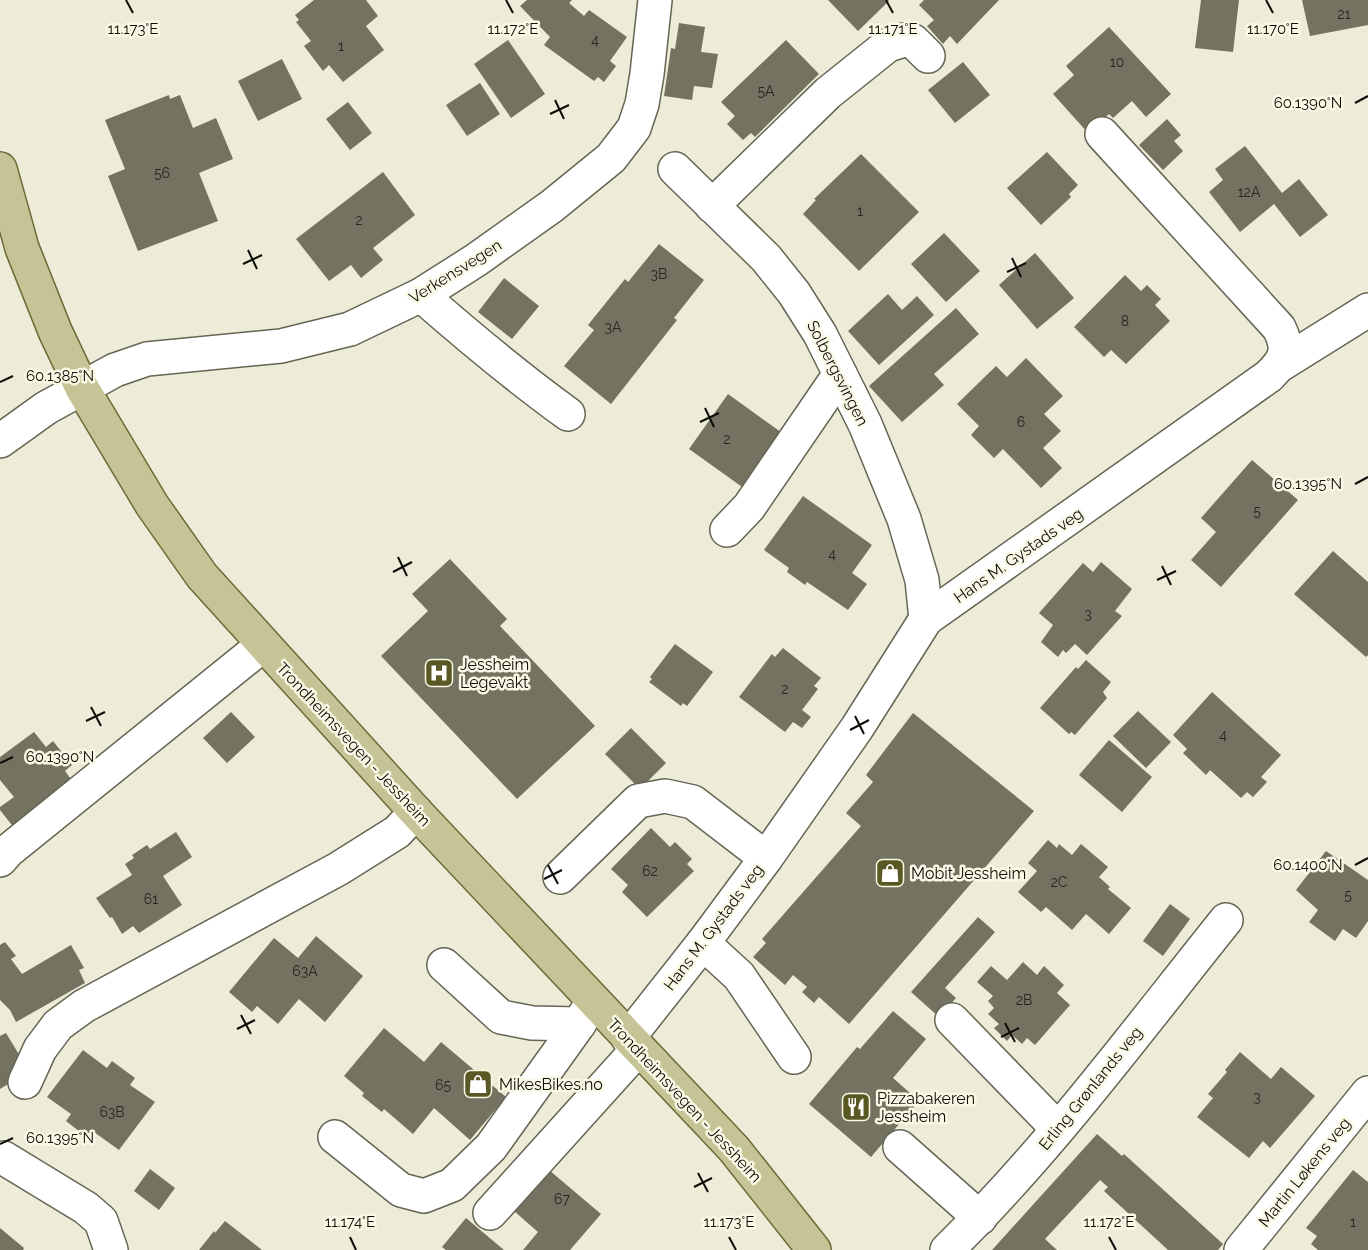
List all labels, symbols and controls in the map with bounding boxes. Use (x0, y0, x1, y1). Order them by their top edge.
house number: 21 (1337, 6, 1351, 22)
text: 11.173°E (108, 20, 158, 38)
text: 11.172°E (488, 20, 538, 38)
text: 11.171°E (868, 20, 918, 38)
text: 11.170°E (1247, 20, 1299, 38)
house number: 4 (591, 32, 599, 48)
house number: 1 (338, 38, 344, 54)
house number: 10 (1110, 54, 1124, 70)
house number: 5A (757, 83, 775, 99)
text: 60.1390°N (1274, 94, 1342, 112)
house number: 56 (154, 165, 170, 181)
house number: 12A (1238, 184, 1261, 200)
house number: 1 (857, 203, 863, 219)
house number: 2 (355, 212, 363, 228)
street label: Verkensvegen (406, 235, 505, 307)
house number: 3B (651, 266, 667, 282)
house number: 8 (1121, 313, 1129, 329)
street label: Solbergsvingen (803, 317, 872, 429)
house number: 3A (605, 319, 622, 335)
text: 60.1385°N (26, 367, 94, 385)
house number: 6 (1017, 414, 1025, 430)
house number: 2 (723, 431, 731, 447)
text: 60.1395°N (1274, 475, 1342, 493)
house number: 5 (1253, 503, 1261, 519)
street label: Hans M. Gystads veg (950, 504, 1086, 607)
house number: 4 (828, 546, 836, 562)
house number: 3 (1084, 606, 1092, 622)
place label: Jessheim Legevakt (460, 655, 529, 692)
hospital icon: Jessheim Legevakt (423, 657, 455, 689)
street label: Trondheimsvegen - Jessheim (273, 659, 435, 830)
house number: 2 (781, 681, 789, 697)
house number: 4 (1219, 727, 1227, 743)
text: 60.1390°N (26, 748, 94, 766)
text: 60.1400°N (1273, 856, 1343, 874)
shop icon: Mobit Jessheim (874, 857, 906, 889)
street label: Hans M. Gystads veg (660, 860, 767, 994)
house number: 62 (642, 863, 658, 879)
place label: Mobit Jessheim (911, 864, 1026, 883)
house number: 2C (1051, 874, 1068, 890)
house number: 5 (1344, 887, 1352, 903)
house number: 61 (144, 891, 158, 907)
house number: 63A (292, 963, 318, 979)
house number: 2B (1016, 992, 1032, 1008)
street label: Trondheimsvegen - Jessheim (604, 1015, 766, 1186)
street label: Erling Grønlands veg (1035, 1023, 1146, 1154)
shop icon: MikesBikes.no (462, 1068, 494, 1100)
place label: MikesBikes.no (499, 1075, 603, 1094)
house number: 65 (435, 1077, 451, 1093)
place label: Pizzabakeren Jessheim (877, 1089, 975, 1126)
house number: 3 (1253, 1089, 1261, 1105)
restaurant icon: Pizzabakeren Jessheim (840, 1091, 872, 1123)
house number: 63B (99, 1104, 125, 1120)
street label: Martin Løkens veg (1255, 1114, 1354, 1231)
text: 60.1395°N (26, 1129, 94, 1147)
house number: 67 (554, 1191, 570, 1207)
text: 11.174°E (325, 1213, 375, 1231)
text: 11.173°E (704, 1213, 754, 1231)
text: 11.172°E (1084, 1213, 1134, 1231)
house number: 1 (1350, 1214, 1356, 1230)

